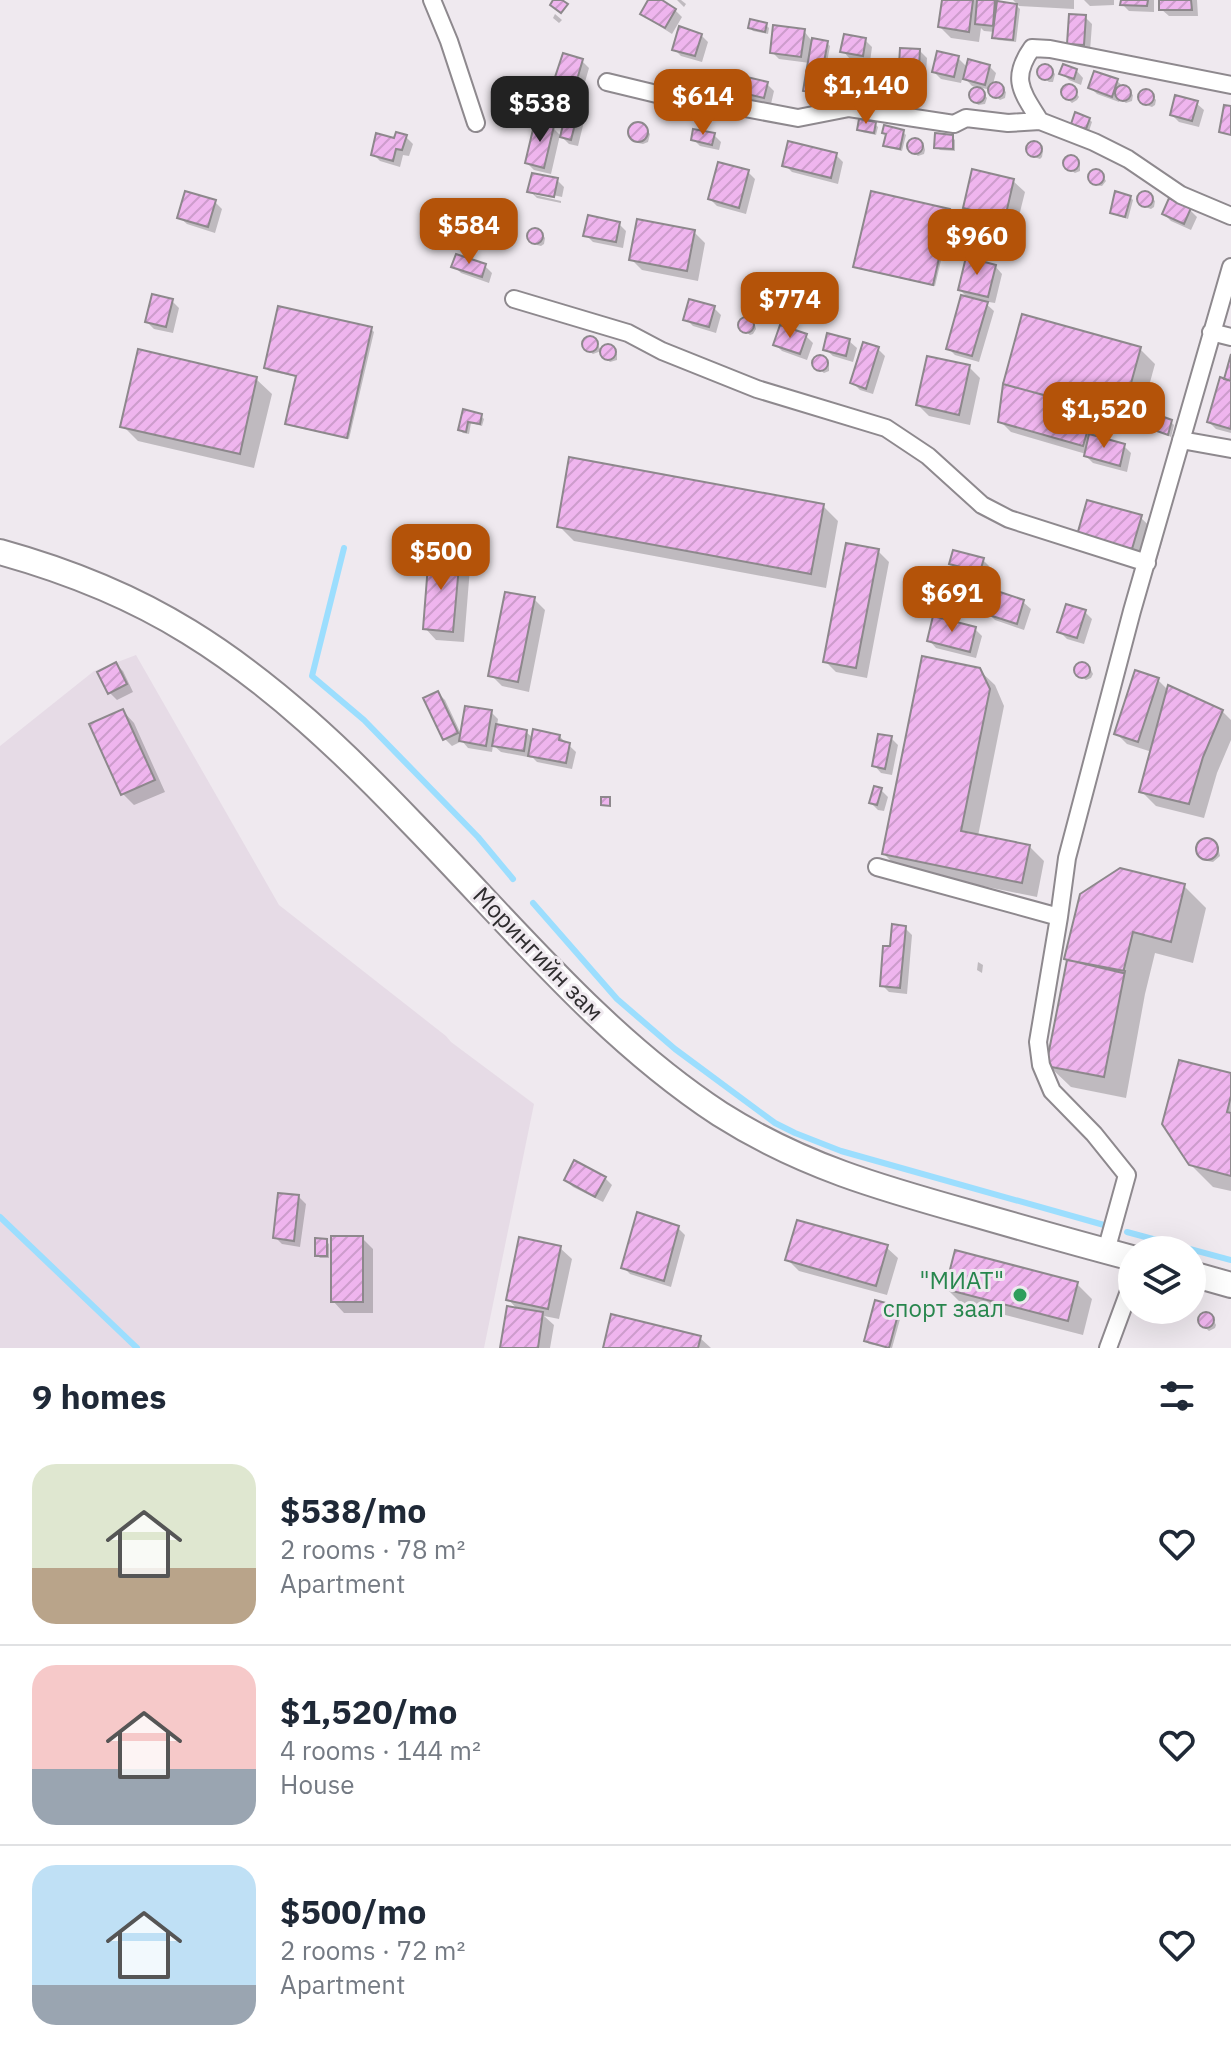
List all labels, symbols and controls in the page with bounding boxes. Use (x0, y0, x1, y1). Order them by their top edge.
pin: $1,140 (801, 58, 931, 126)
text: $1,140 (823, 67, 909, 101)
pin: $614 (656, 69, 750, 137)
pin: $538 (493, 76, 587, 144)
text: $614 (672, 78, 734, 112)
text: $538 (509, 85, 571, 119)
pin: $584 (422, 198, 516, 266)
text: $584 (438, 207, 500, 241)
pin: $960 (930, 209, 1024, 277)
text: $960 (946, 218, 1008, 252)
pin: $774 (743, 272, 837, 340)
text: $774 (759, 281, 821, 315)
pin: $1,520 (1039, 382, 1169, 450)
text: $1,520 (1061, 391, 1147, 425)
pin: $500 (394, 524, 488, 592)
text: $500 (410, 533, 472, 567)
pin: $691 (905, 566, 999, 634)
text: $691 (921, 575, 983, 609)
street label: Морингийн зам (466, 879, 611, 1027)
map controls (1118, 1236, 1206, 1324)
button: layers (1118, 1236, 1206, 1324)
place label: "МИАТ" спорт заал (883, 1264, 1004, 1324)
marker: "МИАТ" спорт заал (1011, 1286, 1029, 1304)
text: 9 homes (32, 1374, 167, 1418)
icon: filters (1155, 1374, 1199, 1418)
text: $538/mo (280, 1488, 427, 1532)
icon: home (96, 1496, 192, 1592)
icon: heart (1155, 1522, 1199, 1566)
text: 2 rooms · 78 m² (280, 1532, 465, 1566)
text: Apartment (280, 1566, 405, 1600)
text: $1,520/mo (280, 1689, 457, 1733)
icon: home (96, 1697, 192, 1793)
icon: heart (1155, 1723, 1199, 1767)
text: 4 rooms · 144 m² (280, 1733, 481, 1767)
text: House (280, 1767, 355, 1801)
text: $500/mo (280, 1889, 427, 1933)
icon: home (96, 1897, 192, 1993)
icon: heart (1155, 1923, 1199, 1967)
text: 2 rooms · 72 m² (280, 1933, 465, 1967)
text: Apartment (280, 1967, 405, 2001)

